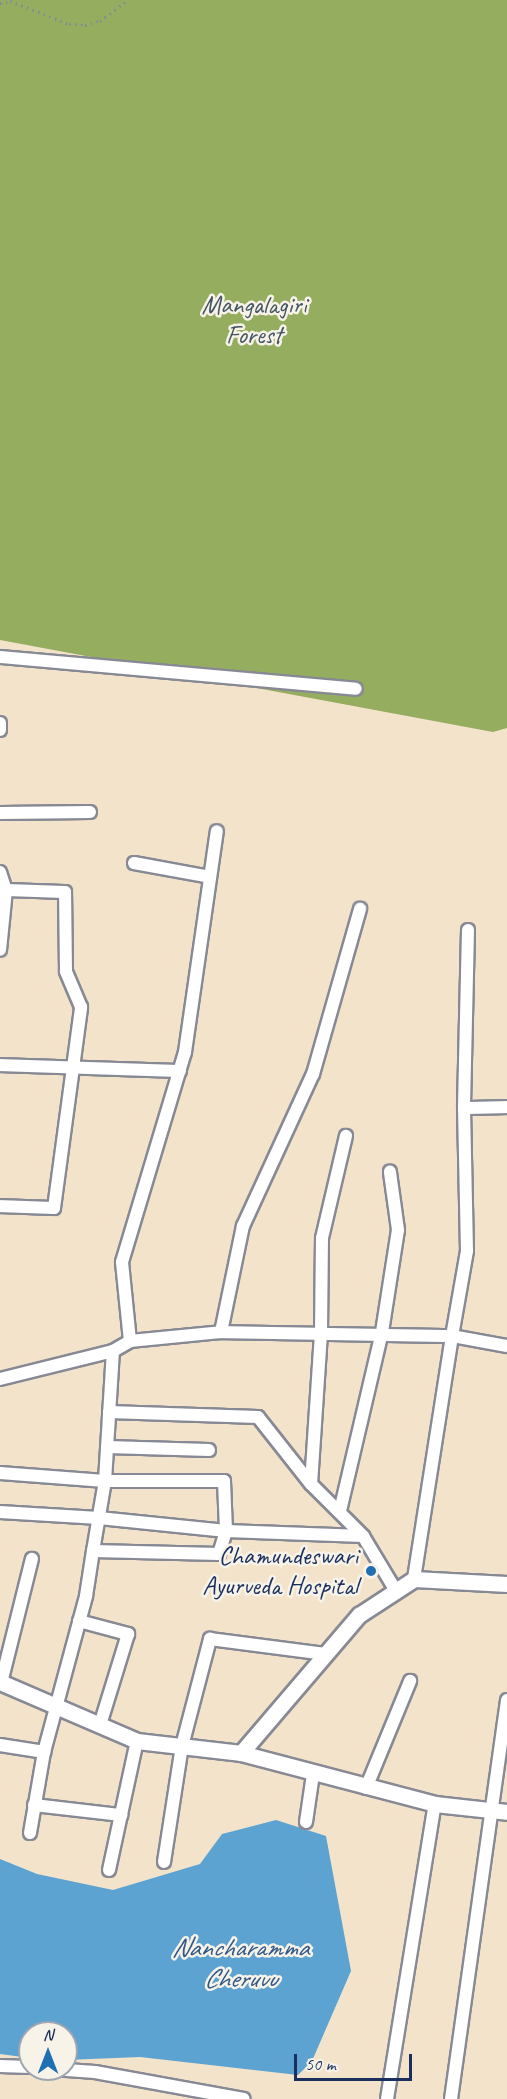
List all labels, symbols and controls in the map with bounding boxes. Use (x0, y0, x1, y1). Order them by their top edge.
park label: Mangalagiri Forest (201, 289, 307, 350)
place label: Chamundeswari Ayurveda Hospital (202, 1540, 358, 1601)
marker: Chamundeswari Ayurveda Hospital (362, 1562, 380, 1580)
water label: Nancharamma Cheruvu (172, 1931, 308, 1994)
north arrow (18, 2021, 78, 2081)
text: N (43, 2025, 53, 2045)
scale bar (297, 2042, 416, 2080)
text: 50 m (305, 2053, 336, 2075)

